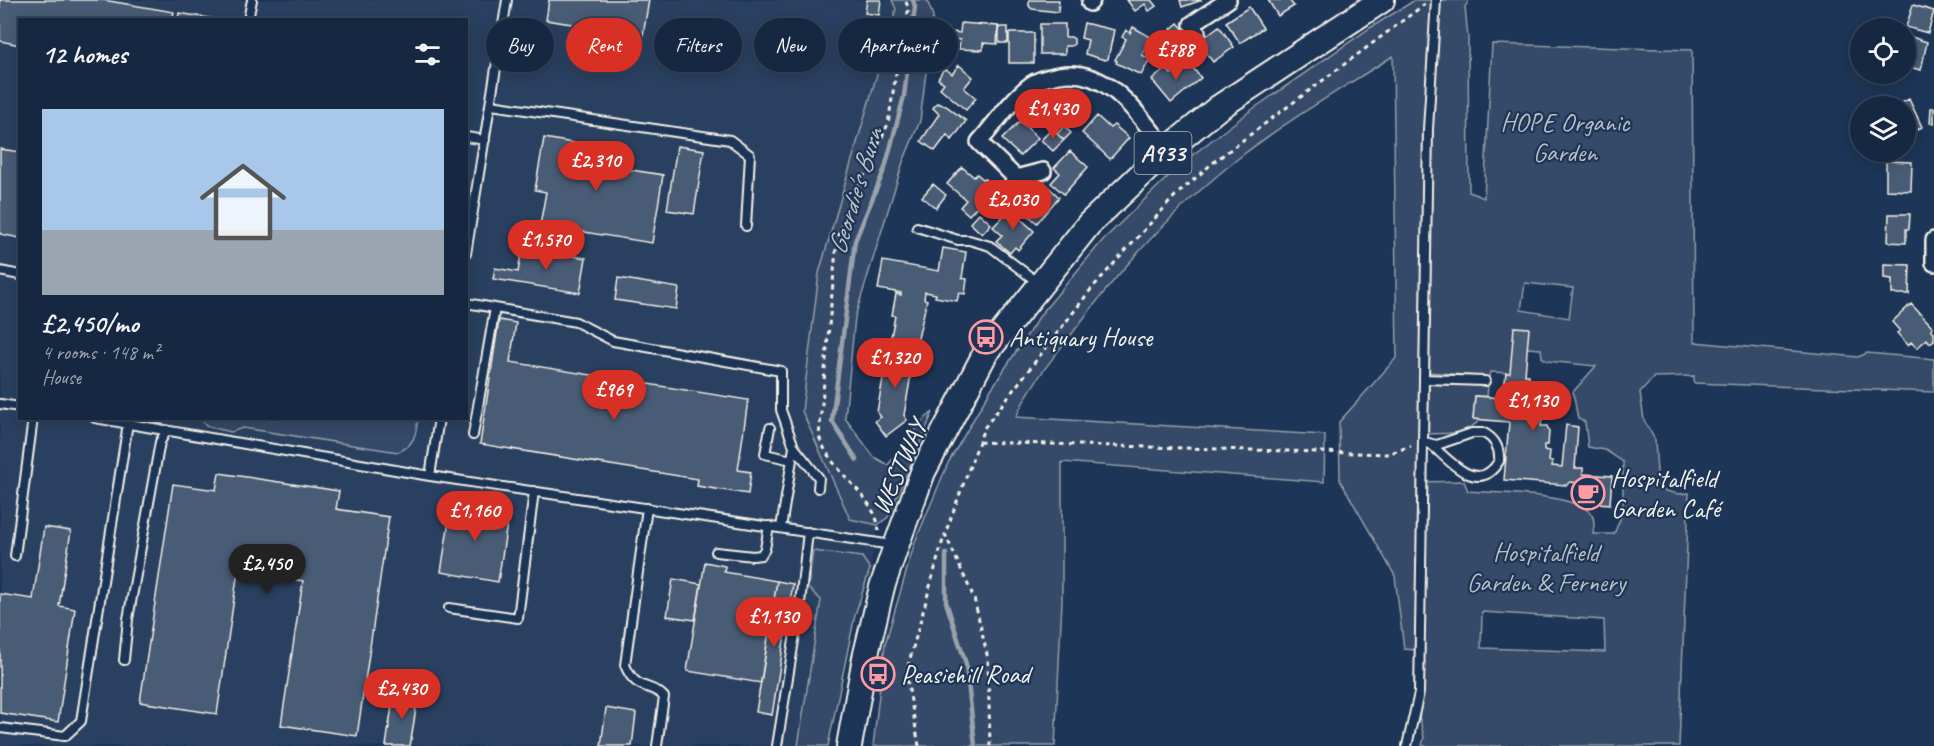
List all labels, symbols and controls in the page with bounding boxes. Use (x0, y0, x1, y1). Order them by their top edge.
chip: Buy (486, 18, 554, 72)
chip: Rent (566, 18, 642, 72)
chip: Filters (654, 18, 742, 72)
chip: New (754, 18, 826, 72)
chip: Apartment (838, 18, 958, 72)
map controls (1850, 18, 1916, 162)
button: locate (1850, 18, 1916, 84)
pin: £788 (1140, 30, 1212, 81)
text: £788 (1158, 37, 1194, 62)
text: 12 homes (42, 38, 127, 71)
icon: filters (411, 38, 444, 71)
pin: £1,430 (1004, 89, 1102, 140)
text: £1,430 (1029, 96, 1077, 121)
button: layers (1850, 96, 1916, 162)
park label: HOPE Organic Garden (1501, 106, 1631, 169)
water label: Geordie's Burn (820, 121, 891, 258)
road number: A933 (1134, 132, 1192, 174)
pin: £2,310 (547, 141, 645, 192)
icon: home (189, 148, 297, 256)
text: £2,310 (572, 148, 620, 173)
pin: £2,030 (964, 180, 1062, 231)
text: £2,030 (989, 187, 1037, 212)
pin: £1,570 (497, 220, 595, 271)
text: £1,570 (522, 227, 570, 252)
text: £2,450/mo (42, 307, 139, 340)
bus stop icon: Antiquary House (968, 319, 1004, 355)
place label: Antiquary House (1009, 321, 1154, 354)
pin: £1,320 (846, 338, 944, 389)
text: 4 rooms · 148 m² (42, 340, 159, 365)
text: £1,320 (871, 345, 919, 370)
text: House (42, 365, 81, 390)
pin: £969 (578, 370, 650, 421)
text: £969 (596, 377, 632, 402)
pin: £1,130 (1484, 381, 1582, 432)
text: £1,130 (1509, 388, 1557, 413)
street label: WESTWAY (864, 411, 936, 519)
place label: Hospitalfield Garden Café (1611, 462, 1724, 525)
cafe icon: Hospitalfield Garden Café (1570, 475, 1606, 511)
pin: £1,160 (426, 491, 524, 542)
text: £1,160 (450, 498, 500, 523)
park label: Hospitalfield Garden & Fernery (1467, 536, 1627, 599)
pin: £2,450 (218, 544, 316, 595)
text: £2,450 (243, 551, 291, 576)
pin: £1,130 (725, 597, 823, 648)
text: £1,130 (750, 604, 798, 629)
bus stop icon: Peasiehill Road (860, 656, 896, 692)
place label: Peasiehill Road (901, 658, 1034, 691)
pin: £2,430 (353, 669, 451, 720)
text: £2,430 (378, 676, 426, 701)

